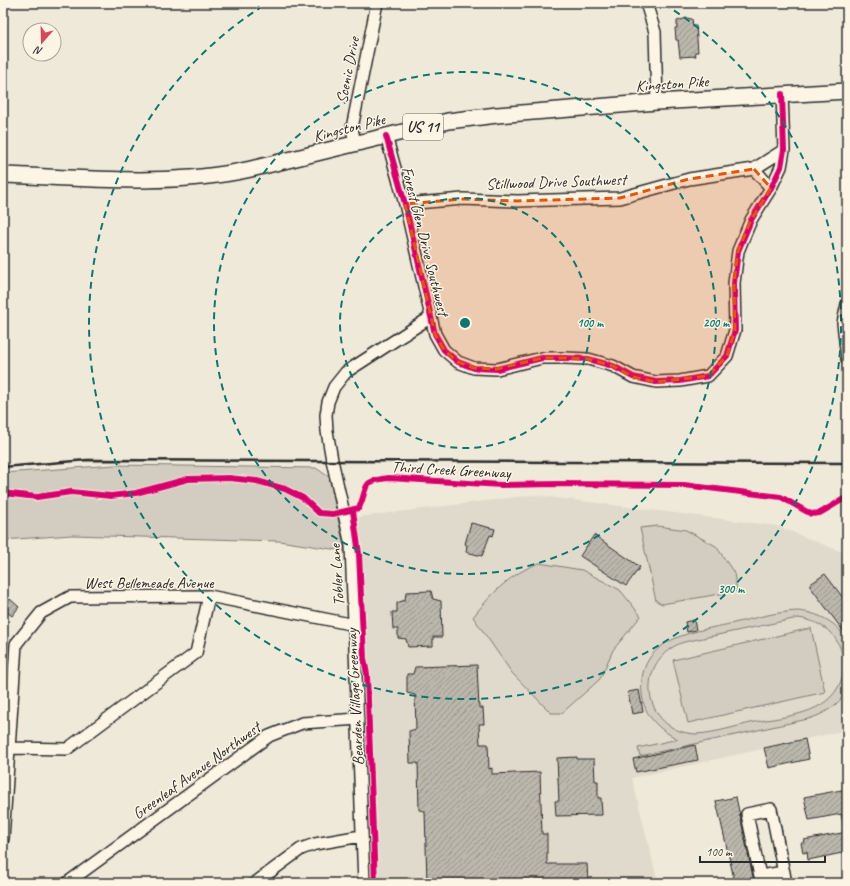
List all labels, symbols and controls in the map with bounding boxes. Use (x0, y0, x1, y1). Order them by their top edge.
north arrow (22, 22, 62, 62)
street label: Scenic Drive (332, 34, 365, 105)
text: N (31, 43, 44, 59)
street label: Kingston Pike (635, 71, 711, 97)
street label: Kingston Pike (311, 109, 389, 146)
road number: US 11 (403, 114, 443, 140)
street label: Forest Glen Drive Southwest (397, 165, 454, 320)
street label: Stillwood Drive Southwest (486, 169, 629, 194)
text: 100 m (577, 315, 604, 331)
text: 200 m (703, 315, 730, 331)
centre of rings (458, 316, 472, 330)
street label: Third Creek Greenway (391, 457, 513, 483)
street label: Tobler Lane (325, 542, 349, 606)
street label: West Bellemeade Avenue (84, 573, 215, 593)
text: 300 m (718, 581, 745, 597)
street label: Bearden Village Greenway (341, 626, 369, 766)
street label: Greenleaf Avenue Northwest (129, 716, 267, 824)
scale bar (700, 838, 825, 864)
text: 100 m (706, 844, 733, 860)

